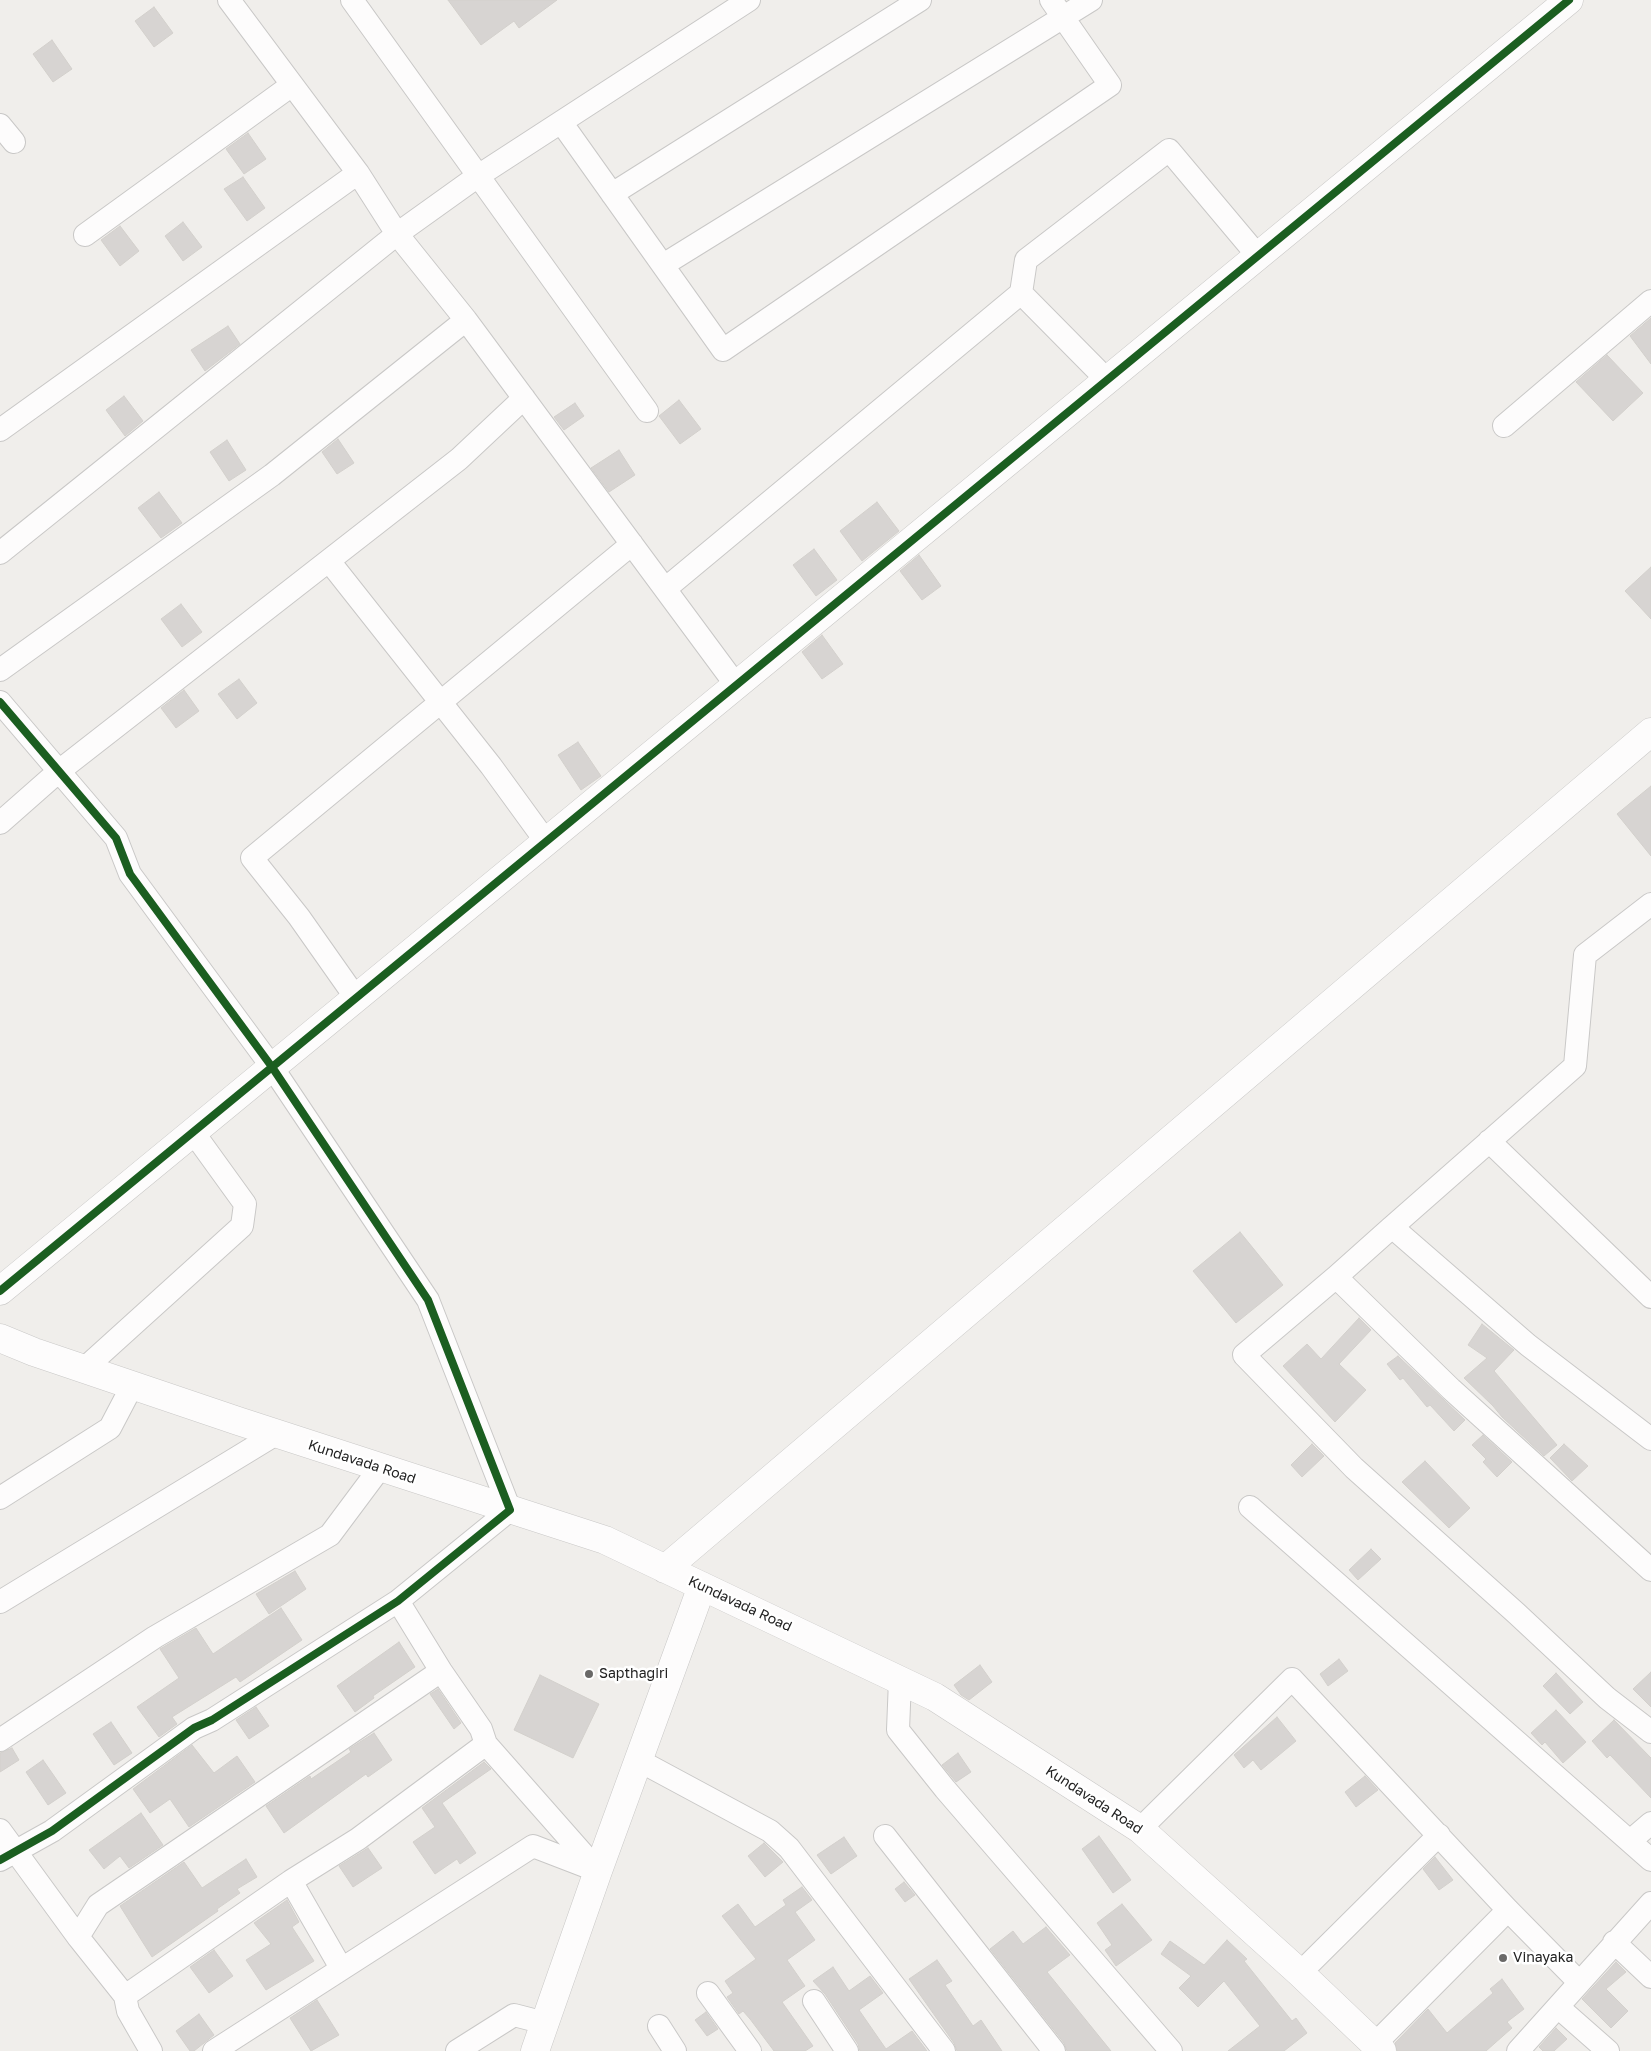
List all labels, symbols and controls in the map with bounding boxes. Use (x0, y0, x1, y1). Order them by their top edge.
street label: Kundavada Road (306, 1437, 418, 1487)
street label: Kundavada Road (686, 1573, 794, 1635)
place label: Sapthagiri (599, 1666, 668, 1682)
marker: Sapthagiri (583, 1668, 595, 1680)
street label: Kundavada Road (1042, 1762, 1146, 1838)
place label: Vinayaka (1513, 1950, 1573, 1966)
marker: Vinayaka (1497, 1952, 1509, 1964)

